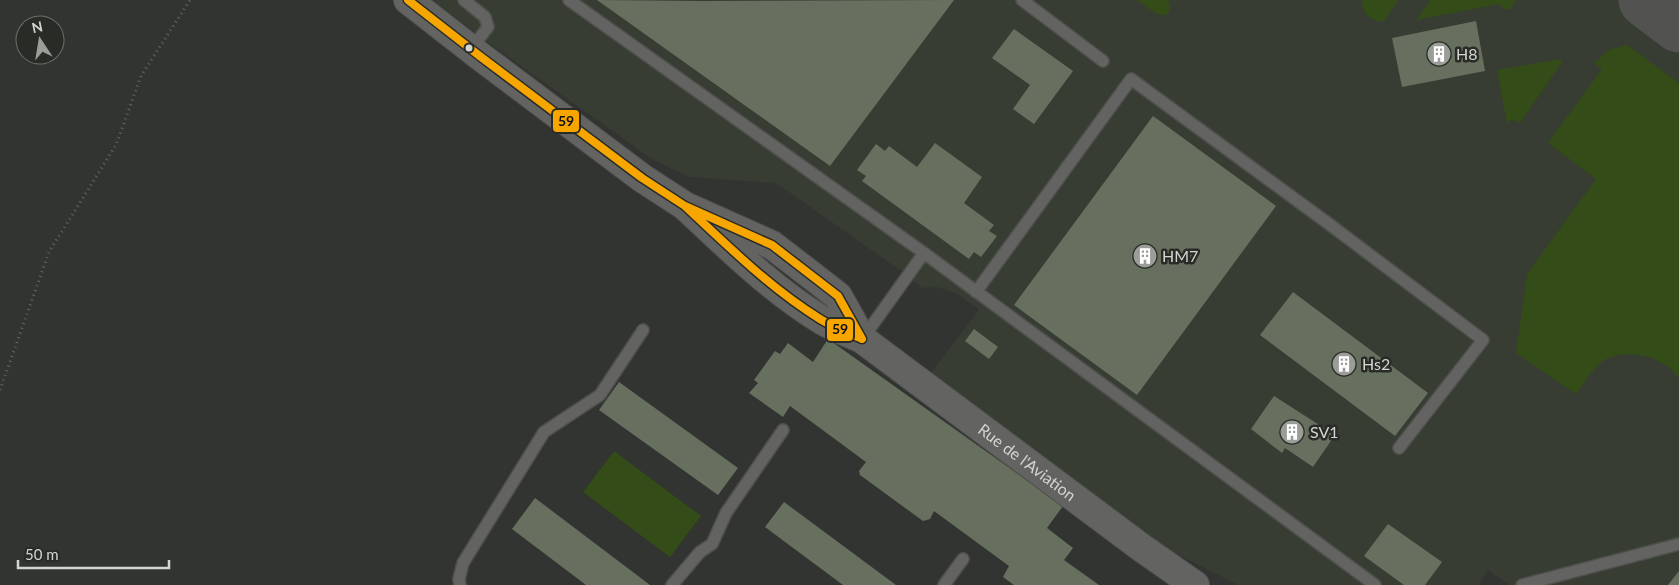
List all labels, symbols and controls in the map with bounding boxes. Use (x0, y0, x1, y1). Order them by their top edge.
north arrow (15, 15, 65, 65)
text: N (30, 17, 44, 36)
building icon: H8 (1426, 41, 1452, 67)
unlabelled marker (464, 43, 474, 53)
place label: H8 (1456, 44, 1478, 63)
line badge: 59 (552, 109, 580, 133)
text: 59 (558, 112, 574, 129)
building icon: HM7 (1132, 243, 1158, 269)
place label: HM7 (1162, 246, 1198, 265)
line badge: 59 (826, 318, 854, 342)
text: 59 (832, 320, 848, 337)
building icon: Hs2 (1331, 351, 1357, 377)
place label: Hs2 (1362, 354, 1390, 373)
street label: Rue de l'Aviation (975, 419, 1080, 504)
building icon: SV1 (1279, 419, 1305, 445)
place label: SV1 (1310, 422, 1339, 441)
scale bar (18, 538, 169, 570)
text: 50 m (25, 545, 59, 563)

